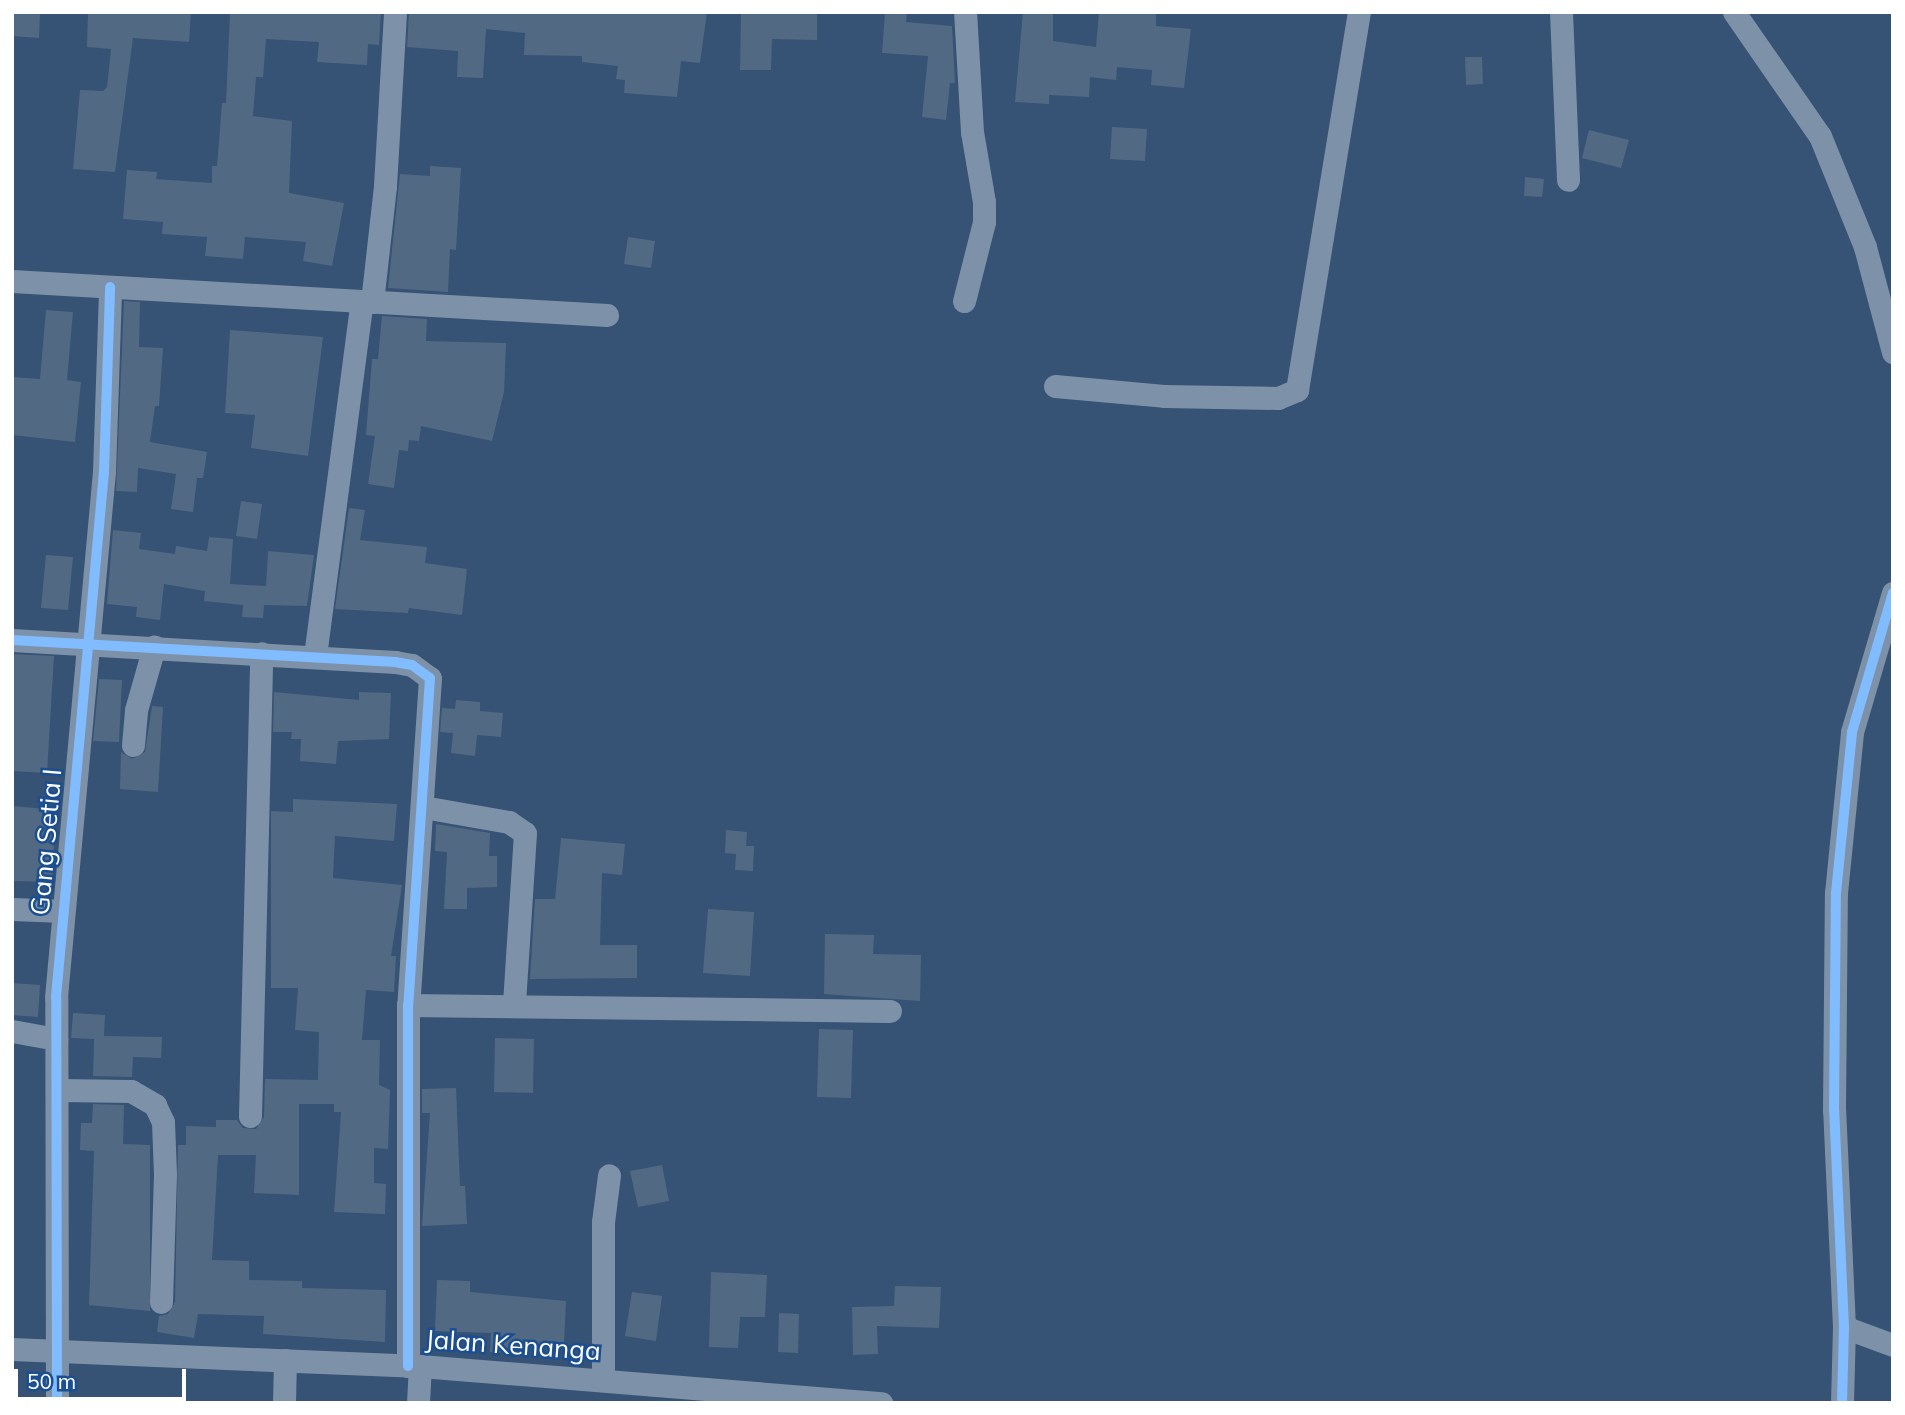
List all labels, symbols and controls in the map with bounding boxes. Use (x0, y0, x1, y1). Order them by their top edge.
street label: Gang Setia I (24, 767, 68, 917)
street label: Jalan Kenanga (424, 1323, 602, 1367)
scale bar (18, 1356, 189, 1400)
text: 50 m (27, 1368, 76, 1394)

